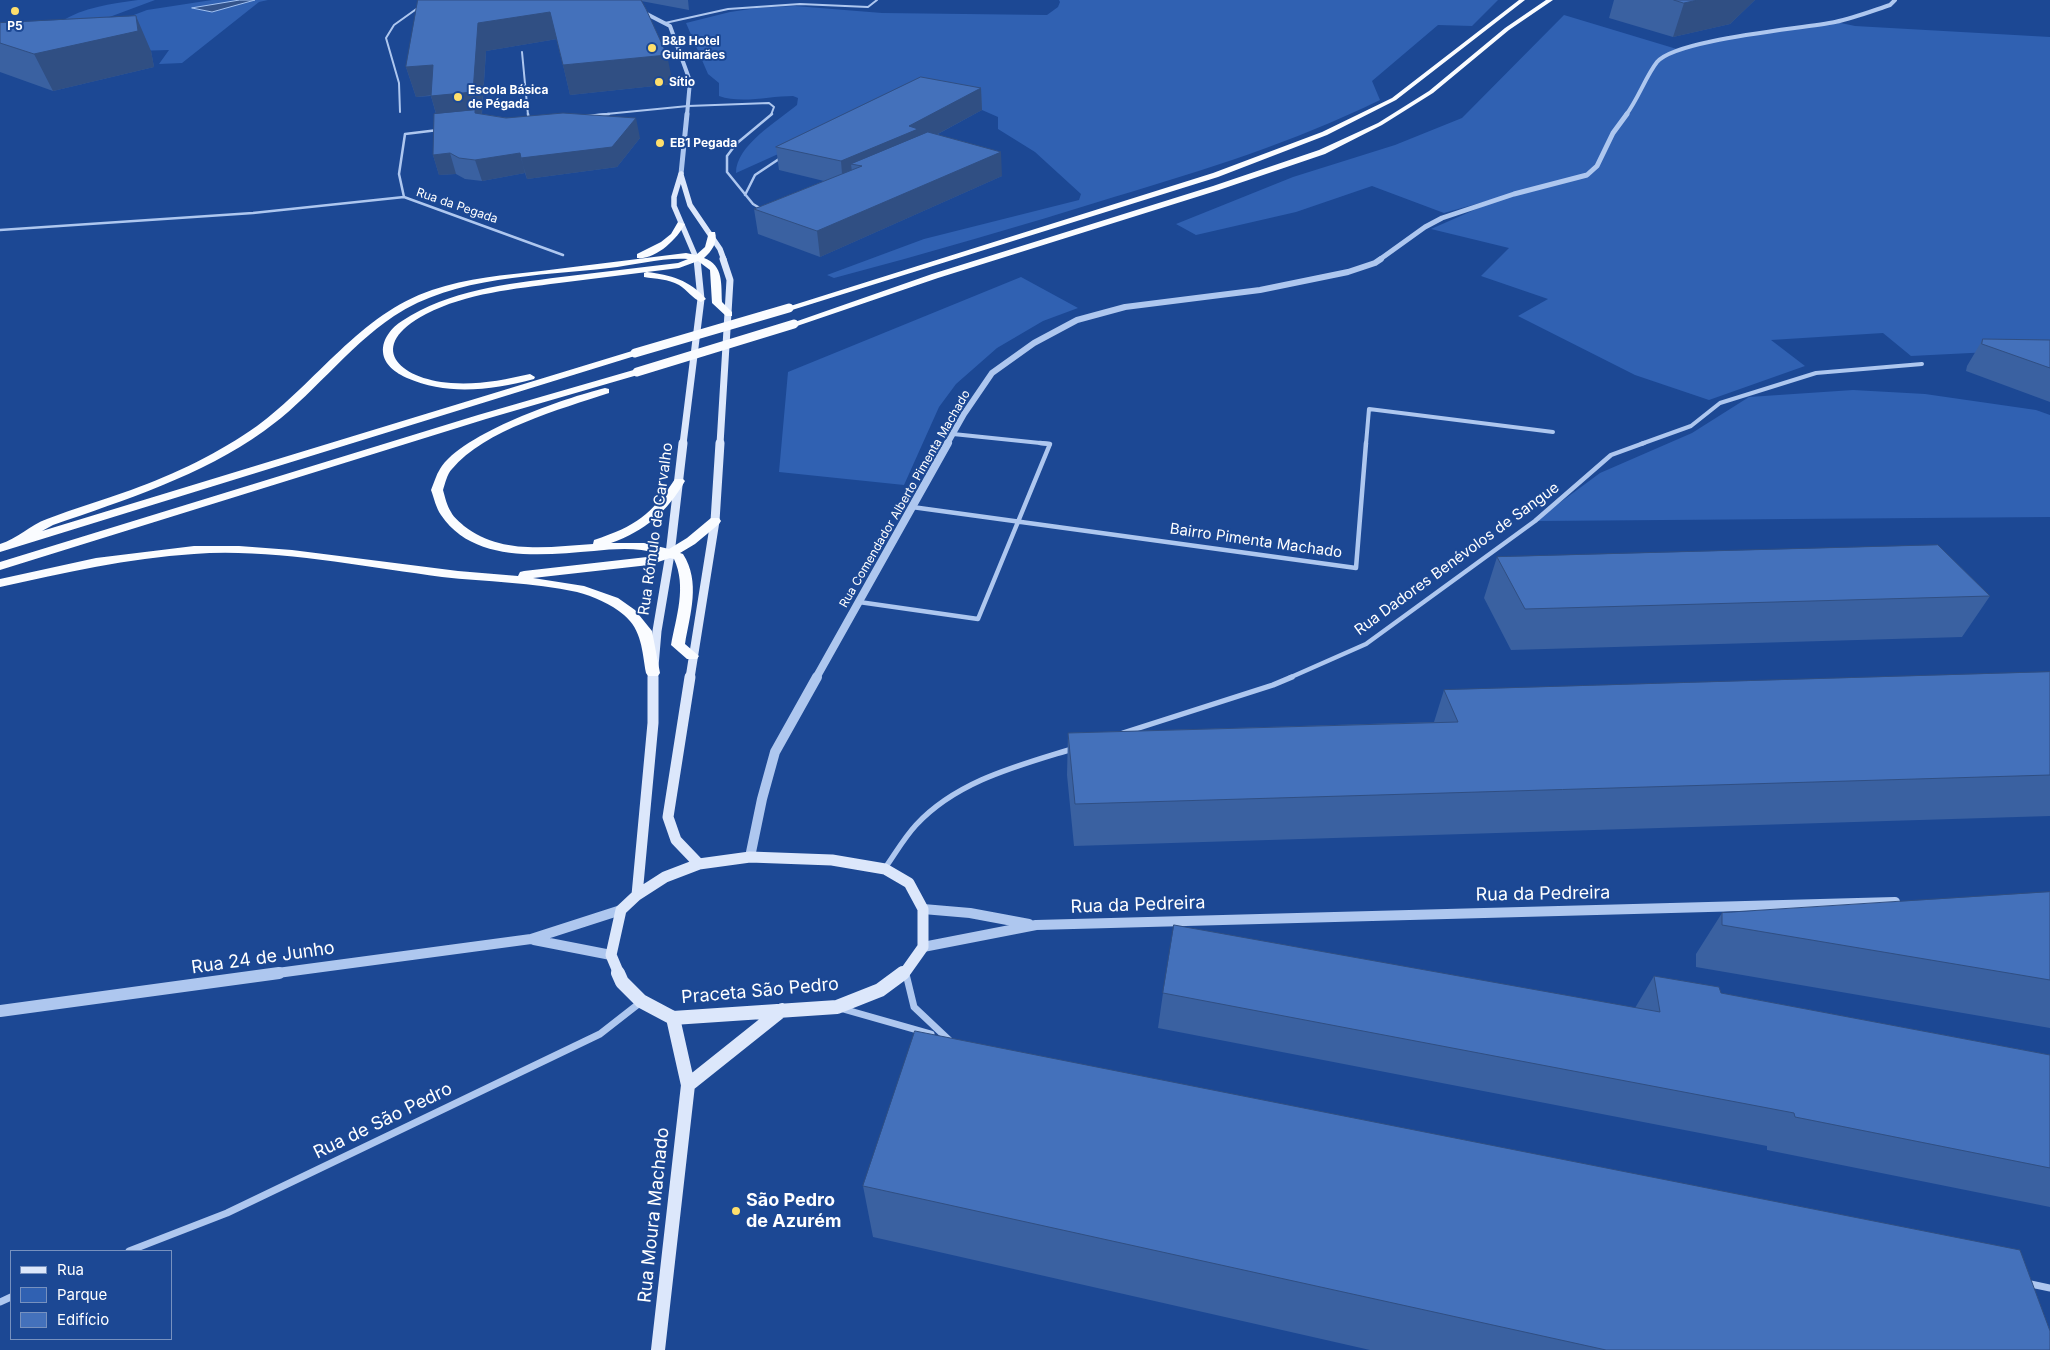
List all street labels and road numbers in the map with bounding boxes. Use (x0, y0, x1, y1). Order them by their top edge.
street label: Rua da Pegada (414, 185, 500, 227)
street label: Rua Comendador Alberto Pimenta Machado (837, 388, 973, 610)
street label: Rua Rómulo de Carvalho (635, 442, 677, 616)
street label: Rua Dadores Benévolos de Sangue (1351, 479, 1563, 639)
street label: Bairro Pimenta Machado (1169, 520, 1343, 562)
street label: Rua da Pedreira (1475, 882, 1611, 906)
street label: Rua da Pedreira (1070, 892, 1206, 918)
street label: Rua 24 de Junho (190, 937, 336, 979)
street label: Praceta São Pedro (680, 973, 840, 1009)
street label: Rua de São Pedro (310, 1078, 456, 1164)
street label: Rua Moura Machado (634, 1126, 674, 1304)

